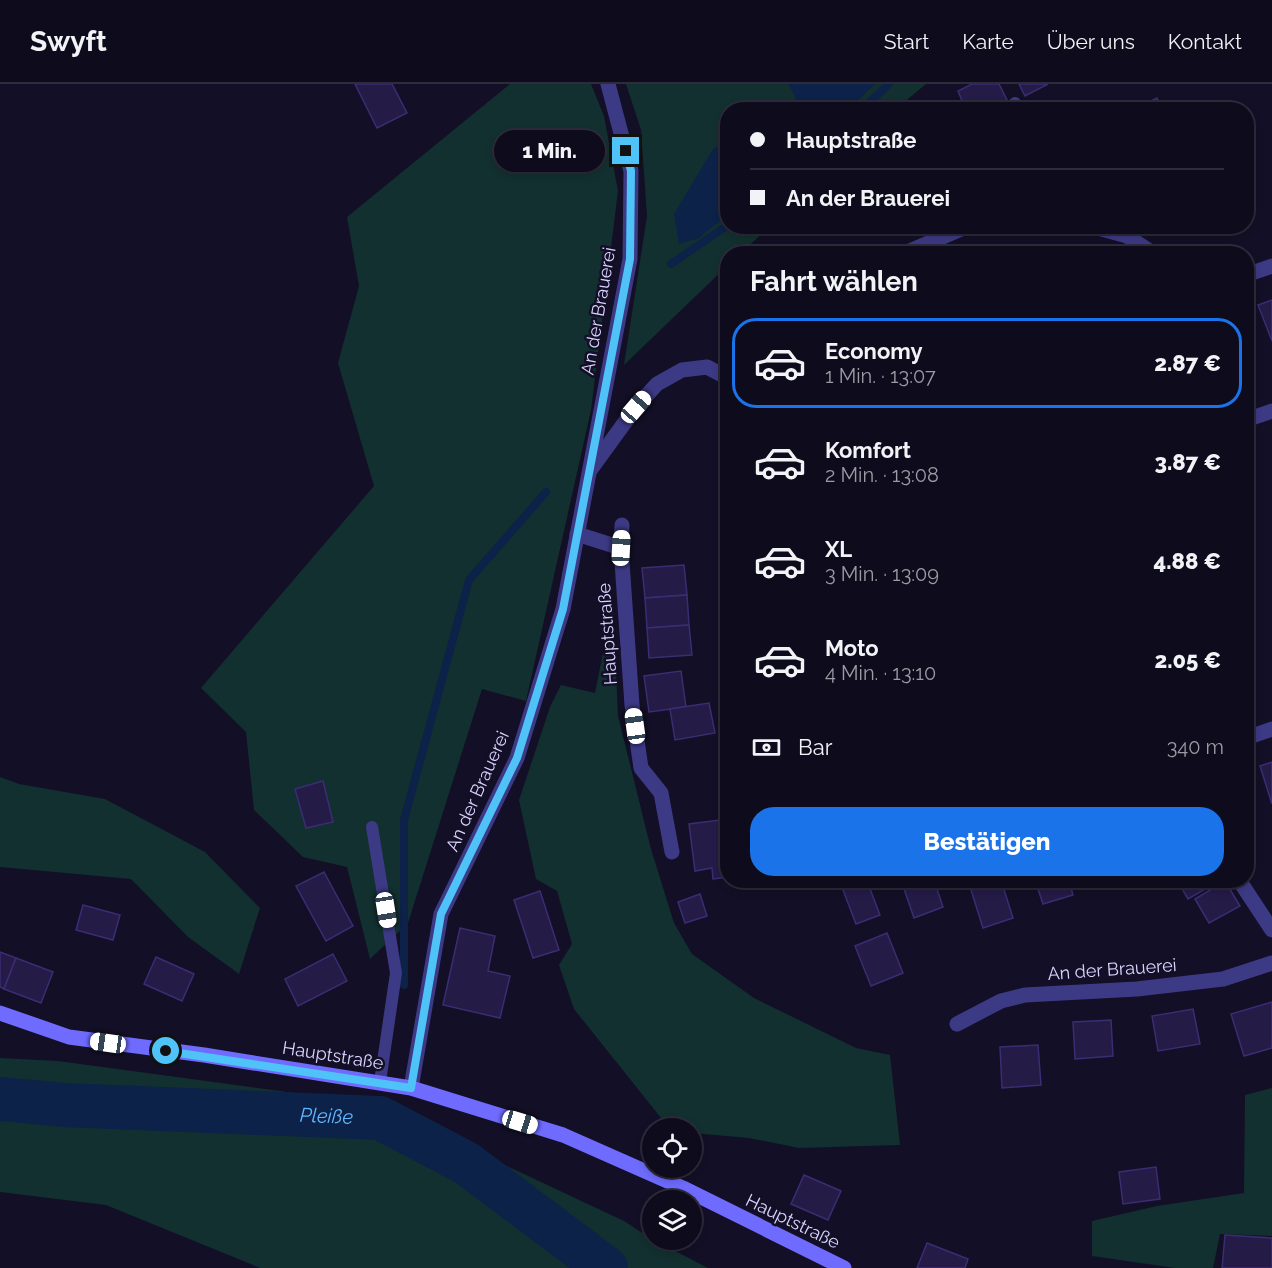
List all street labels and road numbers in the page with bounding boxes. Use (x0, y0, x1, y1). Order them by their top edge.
street label: An der Brauerei (576, 245, 620, 377)
street label: Hauptstraße (593, 582, 621, 686)
street label: An der Brauerei (441, 728, 513, 854)
street label: An der Brauerei (1047, 954, 1177, 984)
street label: Hauptstraße (281, 1037, 385, 1073)
street label: Hauptstraße (743, 1189, 844, 1253)

